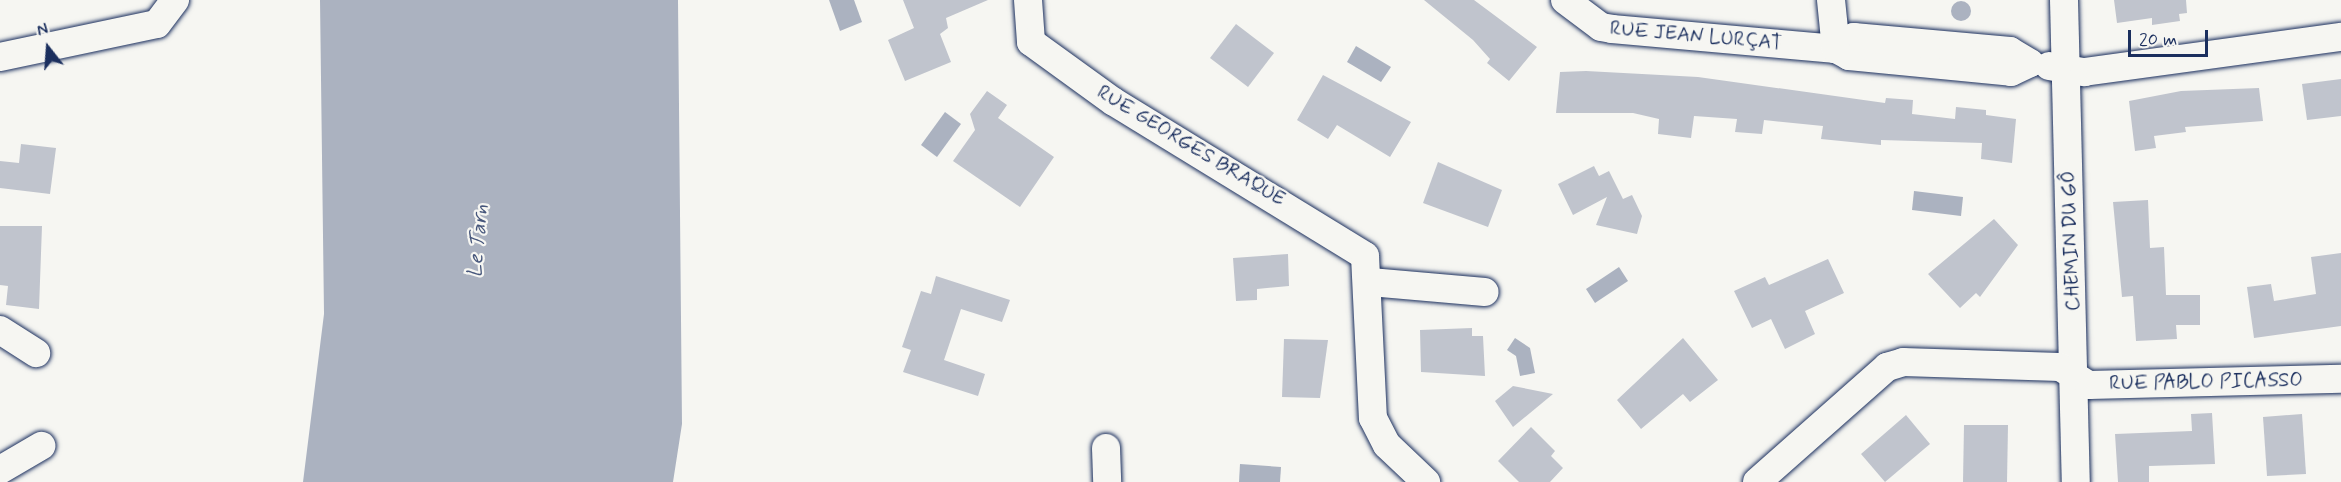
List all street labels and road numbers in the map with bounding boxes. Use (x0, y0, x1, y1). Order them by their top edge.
street label: RUE JEAN LURÇAT (1609, 17, 1783, 55)
street label: RUE GEORGES BRAQUE (1094, 81, 1288, 211)
street label: CHEMIN DU GÔ (2057, 170, 2085, 312)
street label: RUE PABLO PICASSO (2110, 368, 2302, 396)

